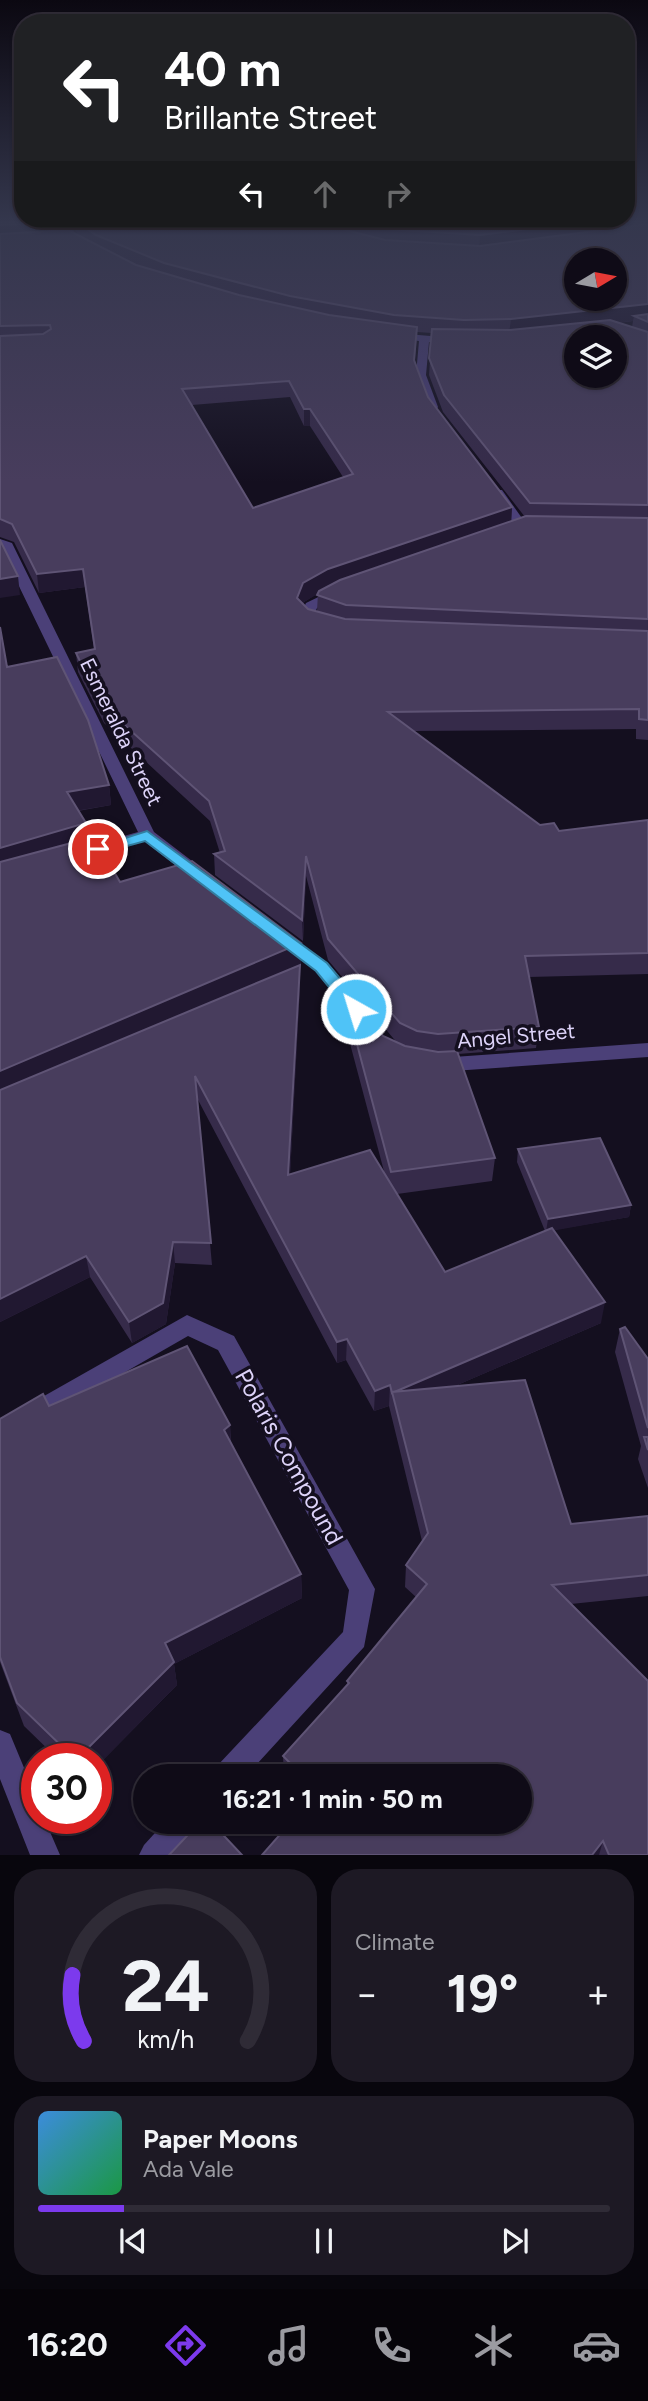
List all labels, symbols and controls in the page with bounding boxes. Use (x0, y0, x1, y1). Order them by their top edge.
text: 40 m (164, 39, 281, 98)
icon: left (49, 42, 140, 133)
text: Brillante Street (164, 99, 377, 137)
icon: left (233, 175, 271, 213)
icon: ahead (306, 175, 344, 213)
icon: right (379, 175, 417, 213)
north arrow (564, 248, 626, 312)
map controls (564, 248, 627, 388)
button: layers (564, 325, 627, 388)
street label: Esmeralda Street (75, 654, 168, 810)
pin (68, 819, 128, 879)
icon: arrive (79, 830, 117, 868)
position arrow (319, 972, 393, 1046)
street label: Angel Street (456, 1018, 576, 1053)
street label: Polaris Compound (229, 1364, 350, 1550)
speed limit sign: 30 (21, 1743, 112, 1834)
text: 16:21 · 1 min · 50 m (222, 1783, 443, 1815)
text: Climate (355, 1928, 434, 1956)
text: 24 (121, 1943, 210, 2030)
text: 19° (447, 1963, 518, 2025)
text: − (355, 1971, 379, 2017)
text: + (586, 1971, 610, 2017)
text: km/h (137, 2024, 194, 2054)
text: Paper Moons (143, 2123, 298, 2155)
text: Ada Vale (143, 2155, 234, 2183)
icon: previous (114, 2222, 152, 2260)
icon: pause (305, 2222, 343, 2260)
icon: next (496, 2222, 534, 2260)
icon: directions (161, 2321, 210, 2370)
icon: music (264, 2321, 313, 2370)
icon: phone (367, 2321, 416, 2370)
icon: climate (469, 2321, 518, 2370)
icon: car (572, 2321, 621, 2370)
text: 16:20 (27, 2326, 108, 2364)

